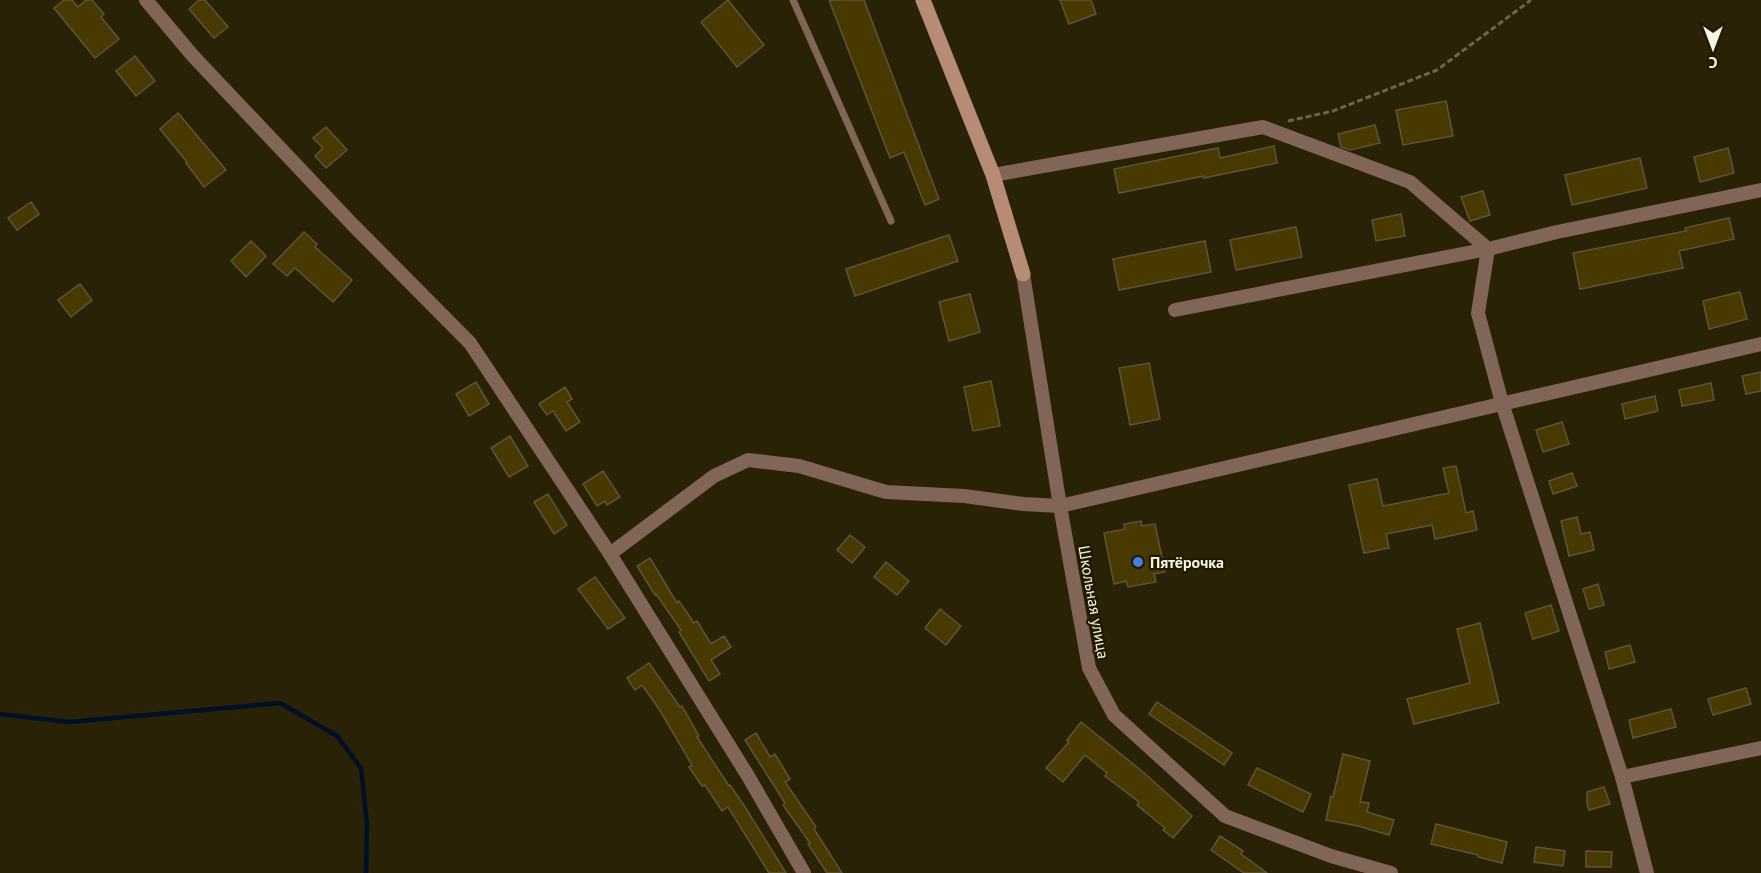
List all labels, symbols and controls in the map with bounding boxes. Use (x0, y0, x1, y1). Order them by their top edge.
north arrow (1683, 18, 1743, 78)
text: С (1708, 53, 1717, 73)
street label: Школьная улица (1074, 544, 1114, 660)
place label: Пятёрочка (1150, 552, 1224, 572)
marker: Пятёрочка (1131, 555, 1145, 569)

